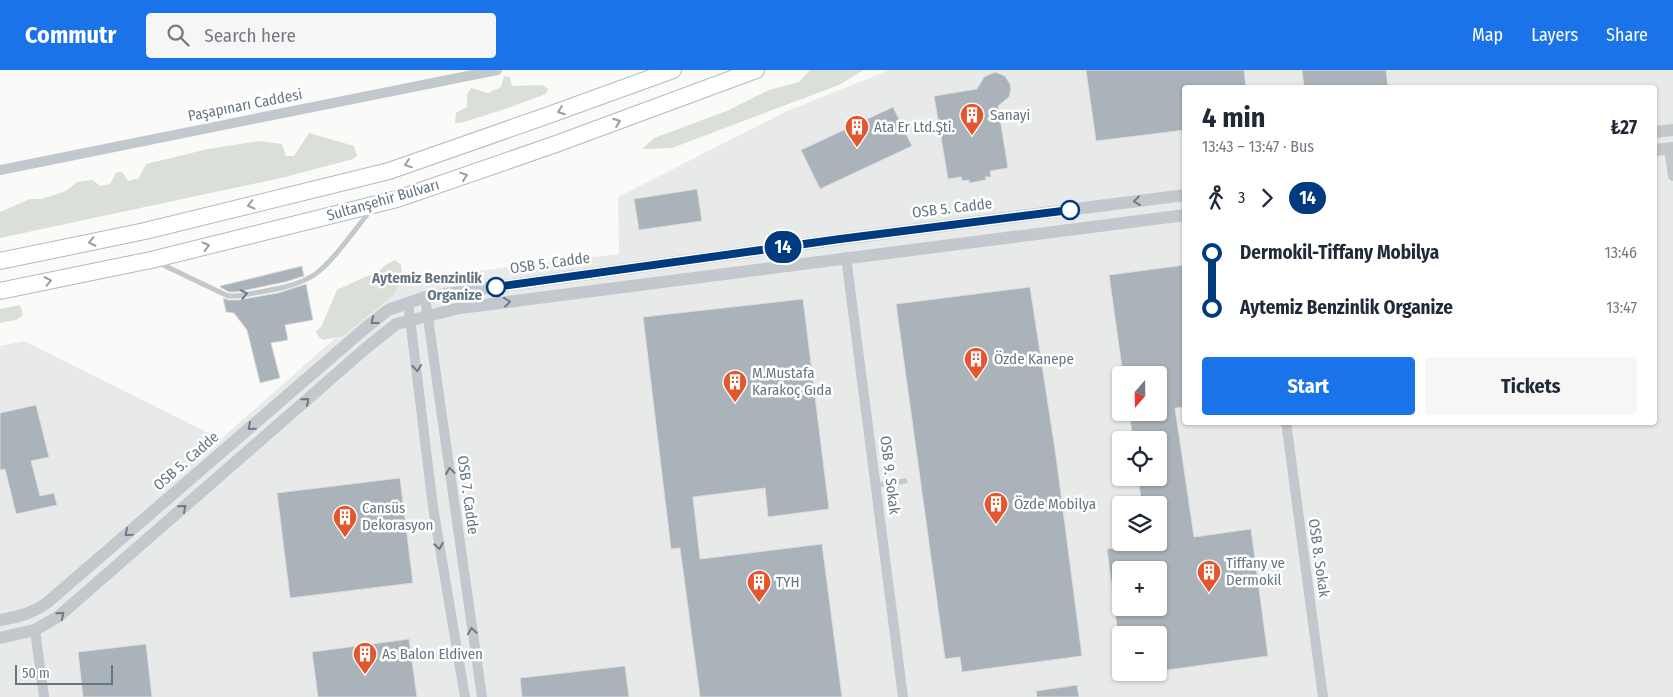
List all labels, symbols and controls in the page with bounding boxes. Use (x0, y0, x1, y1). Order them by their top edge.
search box (146, 13, 496, 58)
text: Commutr (25, 21, 116, 49)
icon: search (164, 21, 192, 49)
text: Search here (204, 24, 296, 47)
text: Map (1472, 24, 1503, 46)
text: Layers (1531, 24, 1578, 46)
text: Share (1606, 24, 1648, 46)
street label: Paşapınarı Caddesi (186, 85, 304, 125)
text: 4 min (1202, 101, 1266, 134)
building icon: Sanayi (959, 102, 985, 136)
one-way arrow (558, 105, 566, 115)
place label: Sanayi (990, 106, 1030, 124)
building icon: Ata Er Ltd.Şti. (844, 114, 870, 148)
text: ₺27 (1610, 116, 1637, 139)
one-way arrow (613, 118, 621, 128)
place label: Ata Er Ltd.Şti. (874, 118, 955, 136)
text: 13:43 – 13:47 · Bus (1202, 137, 1314, 156)
one-way arrow (404, 159, 413, 169)
one-way arrow (459, 172, 468, 182)
street label: Sultanşehir Bulvarı (325, 175, 441, 225)
icon: walk (1202, 184, 1230, 212)
icon: forward (1253, 184, 1281, 212)
text: 14 (1299, 187, 1316, 209)
text: 3 (1238, 188, 1245, 207)
street label: OSB 5. Cadde (911, 194, 993, 222)
one-way arrow (1132, 195, 1140, 206)
one-way arrow (246, 199, 255, 210)
unlabelled marker (1060, 200, 1080, 220)
line badge: 14 (760, 231, 806, 263)
one-way arrow (88, 236, 97, 247)
text: 14 (775, 236, 791, 258)
one-way arrow (202, 241, 211, 252)
text: Dermokil-Tiffany Mobilya (1240, 241, 1439, 264)
text: 13:46 (1605, 243, 1637, 262)
street label: OSB 5. Cadde (509, 248, 591, 278)
place label: Aytemiz Benzinlik Organize (371, 269, 482, 304)
one-way arrow (43, 277, 52, 287)
marker: Aytemiz Benzinlik Organize (486, 277, 506, 297)
one-way arrow (240, 290, 249, 300)
text: Aytemiz Benzinlik Organize (1240, 296, 1453, 319)
one-way arrow (504, 297, 512, 308)
text: 13:47 (1606, 298, 1637, 317)
one-way arrow (371, 316, 380, 324)
building icon: Özde Kanepe (963, 346, 989, 380)
place label: Özde Kanepe (994, 350, 1074, 368)
button: Start (1202, 357, 1415, 415)
button: Tickets (1425, 357, 1637, 415)
one-way arrow (411, 364, 422, 372)
place label: M.Mustafa Karakoç Gıda (752, 364, 832, 399)
north arrow (1112, 366, 1168, 421)
map controls (1112, 366, 1167, 681)
building icon: M.Mustafa Karakoç Gıda (722, 369, 748, 403)
one-way arrow (300, 398, 309, 407)
one-way arrow (247, 421, 256, 430)
street label: OSB 5. Cadde (150, 428, 222, 494)
button: locate (1112, 431, 1167, 486)
street label: OSB 9. Sokak (876, 435, 904, 515)
street label: OSB 7. Cadde (454, 454, 482, 536)
one-way arrow (445, 466, 455, 475)
building icon: Özde Mobilya (983, 491, 1009, 525)
place label: Özde Mobilya (1014, 495, 1096, 513)
button: layers (1112, 496, 1167, 551)
place label: Cansüs Dekorasyon (362, 499, 434, 534)
building icon: Cansüs Dekorasyon (332, 504, 358, 538)
one-way arrow (178, 505, 187, 514)
street label: OSB 8. Sokak (1305, 518, 1333, 598)
one-way arrow (124, 527, 133, 536)
one-way arrow (434, 542, 444, 551)
place label: Tiffany ve Dermokil (1226, 554, 1285, 589)
building icon: Tiffany ve Dermokil (1196, 559, 1222, 593)
button: + (1112, 561, 1167, 616)
building icon: TYH (746, 569, 772, 603)
place label: TYH (776, 573, 800, 591)
one-way arrow (55, 612, 64, 620)
button: − (1112, 626, 1167, 681)
one-way arrow (468, 627, 478, 636)
building icon: As Balon Eldiven (352, 641, 378, 675)
place label: As Balon Eldiven (382, 645, 483, 663)
scale bar (15, 662, 112, 685)
text: 50 m (22, 665, 50, 682)

